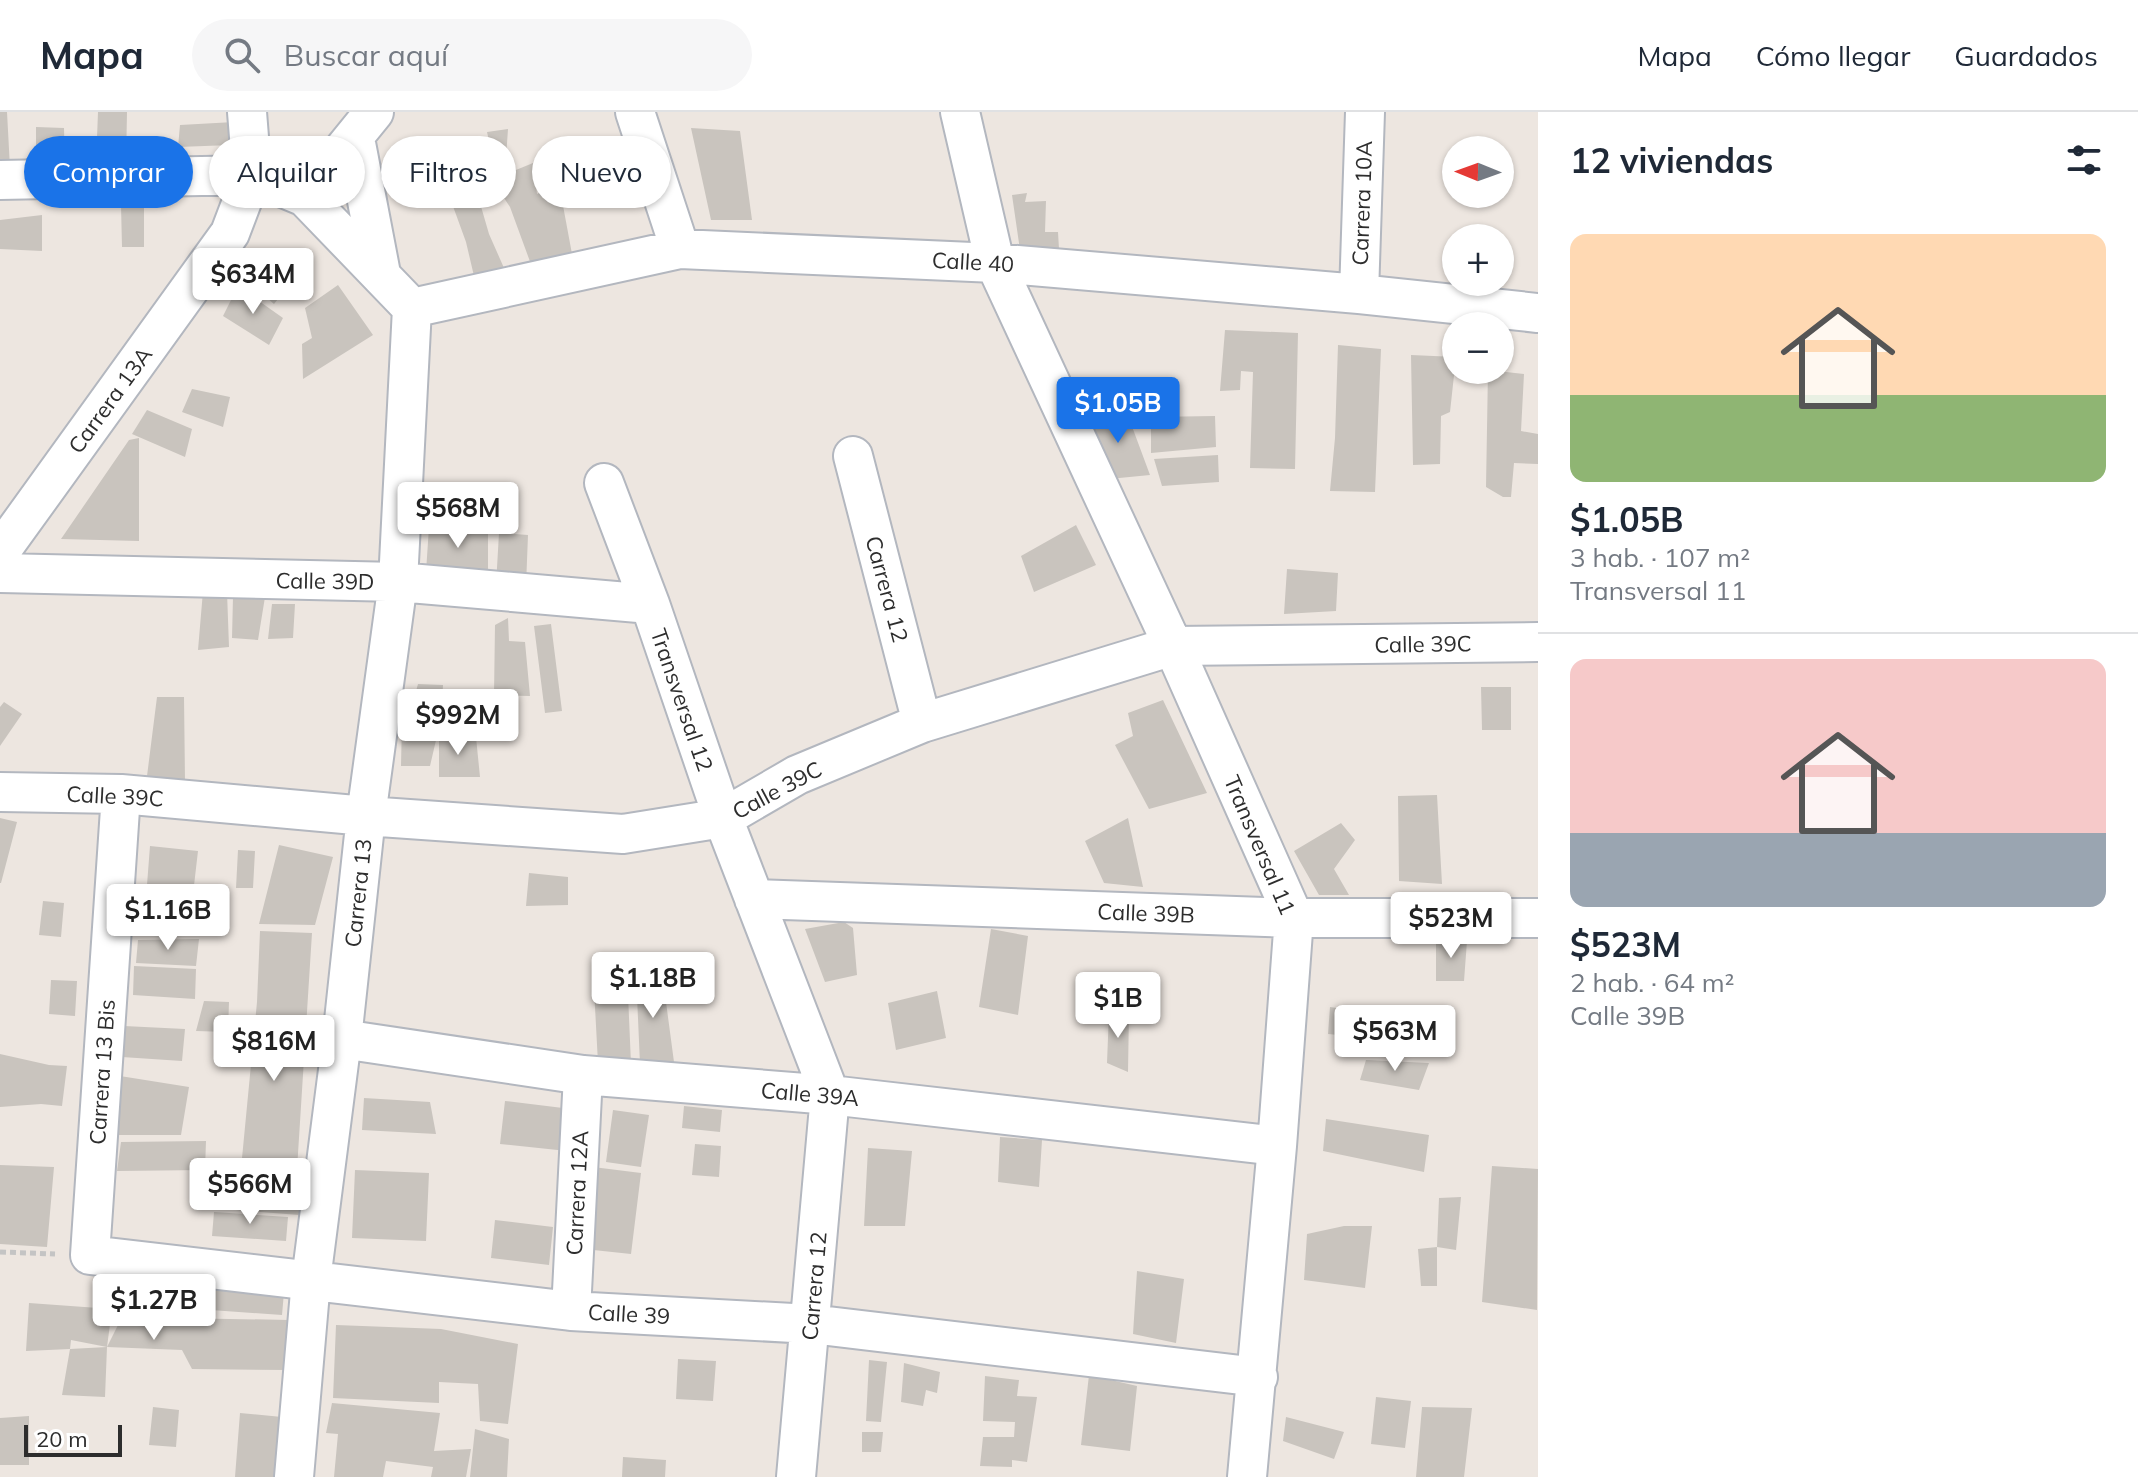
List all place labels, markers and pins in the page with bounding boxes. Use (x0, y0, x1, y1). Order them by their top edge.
pin: $634M (197, 248, 309, 316)
pin: $1.05B (1053, 377, 1183, 445)
pin: $568M (402, 482, 514, 550)
pin: $992M (402, 689, 514, 757)
pin: $1.16B (103, 884, 233, 952)
pin: $523M (1395, 892, 1507, 960)
pin: $1.18B (588, 952, 718, 1020)
pin: $1B (1079, 972, 1157, 1040)
pin: $563M (1339, 1005, 1451, 1073)
pin: $816M (218, 1015, 330, 1083)
pin: $566M (194, 1158, 306, 1226)
pin: $1.27B (89, 1274, 219, 1342)

